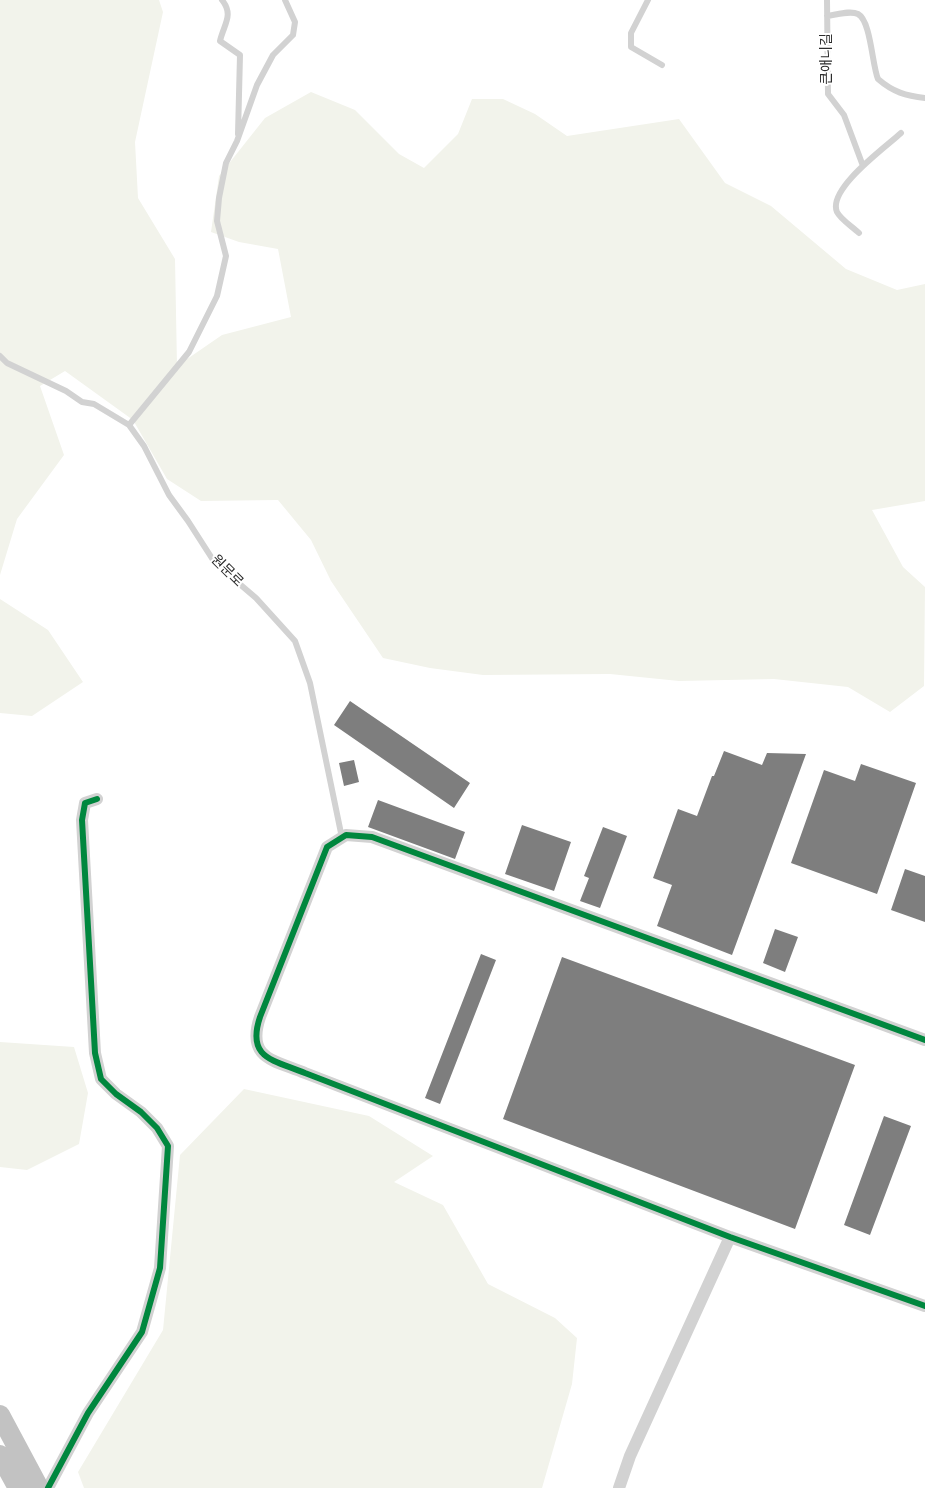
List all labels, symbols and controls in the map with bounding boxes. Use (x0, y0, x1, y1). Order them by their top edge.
street label: 큰애니길 (819, 33, 835, 85)
street label: 원문로 (207, 551, 247, 591)

